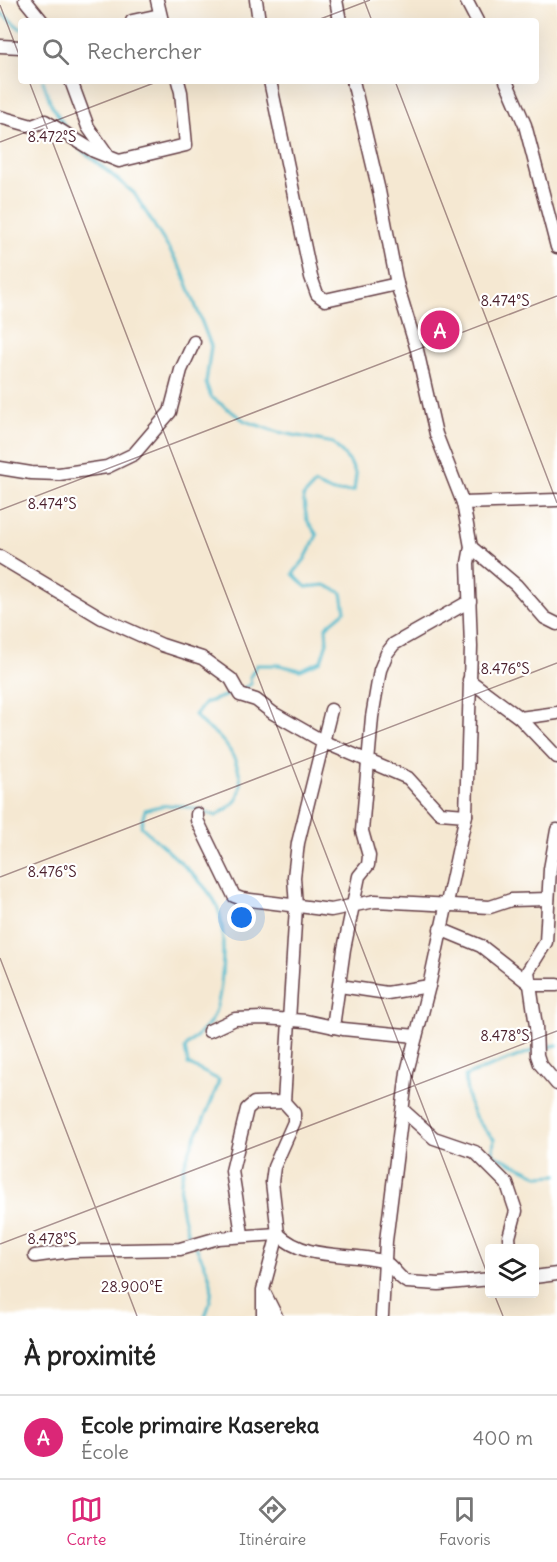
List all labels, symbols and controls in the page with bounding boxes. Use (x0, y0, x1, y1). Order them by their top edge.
search box (18, 18, 539, 84)
icon: search (39, 35, 72, 68)
text: Rechercher (87, 37, 202, 65)
text: 8.472°S (28, 127, 76, 146)
text: 8.474°S (480, 291, 530, 310)
pin: A (420, 308, 460, 352)
text: 8.474°S (27, 494, 77, 513)
text: 8.476°S (480, 659, 530, 678)
text: 8.476°S (27, 862, 77, 881)
your location (227, 903, 256, 932)
text: 8.478°S (480, 1026, 530, 1045)
text: 8.478°S (27, 1229, 77, 1248)
map controls (485, 1244, 539, 1298)
button: layers (485, 1244, 539, 1298)
text: 28.900°E (101, 1277, 163, 1296)
text: À proximité (24, 1339, 156, 1372)
text: Ecole primaire Kasereka (81, 1411, 319, 1439)
text: A (37, 1425, 50, 1450)
text: 400 m (473, 1425, 533, 1450)
text: École (81, 1439, 129, 1464)
tab: Carte (66, 1493, 106, 1549)
tab: Itinéraire (239, 1493, 306, 1549)
tab: Favoris (439, 1493, 491, 1549)

